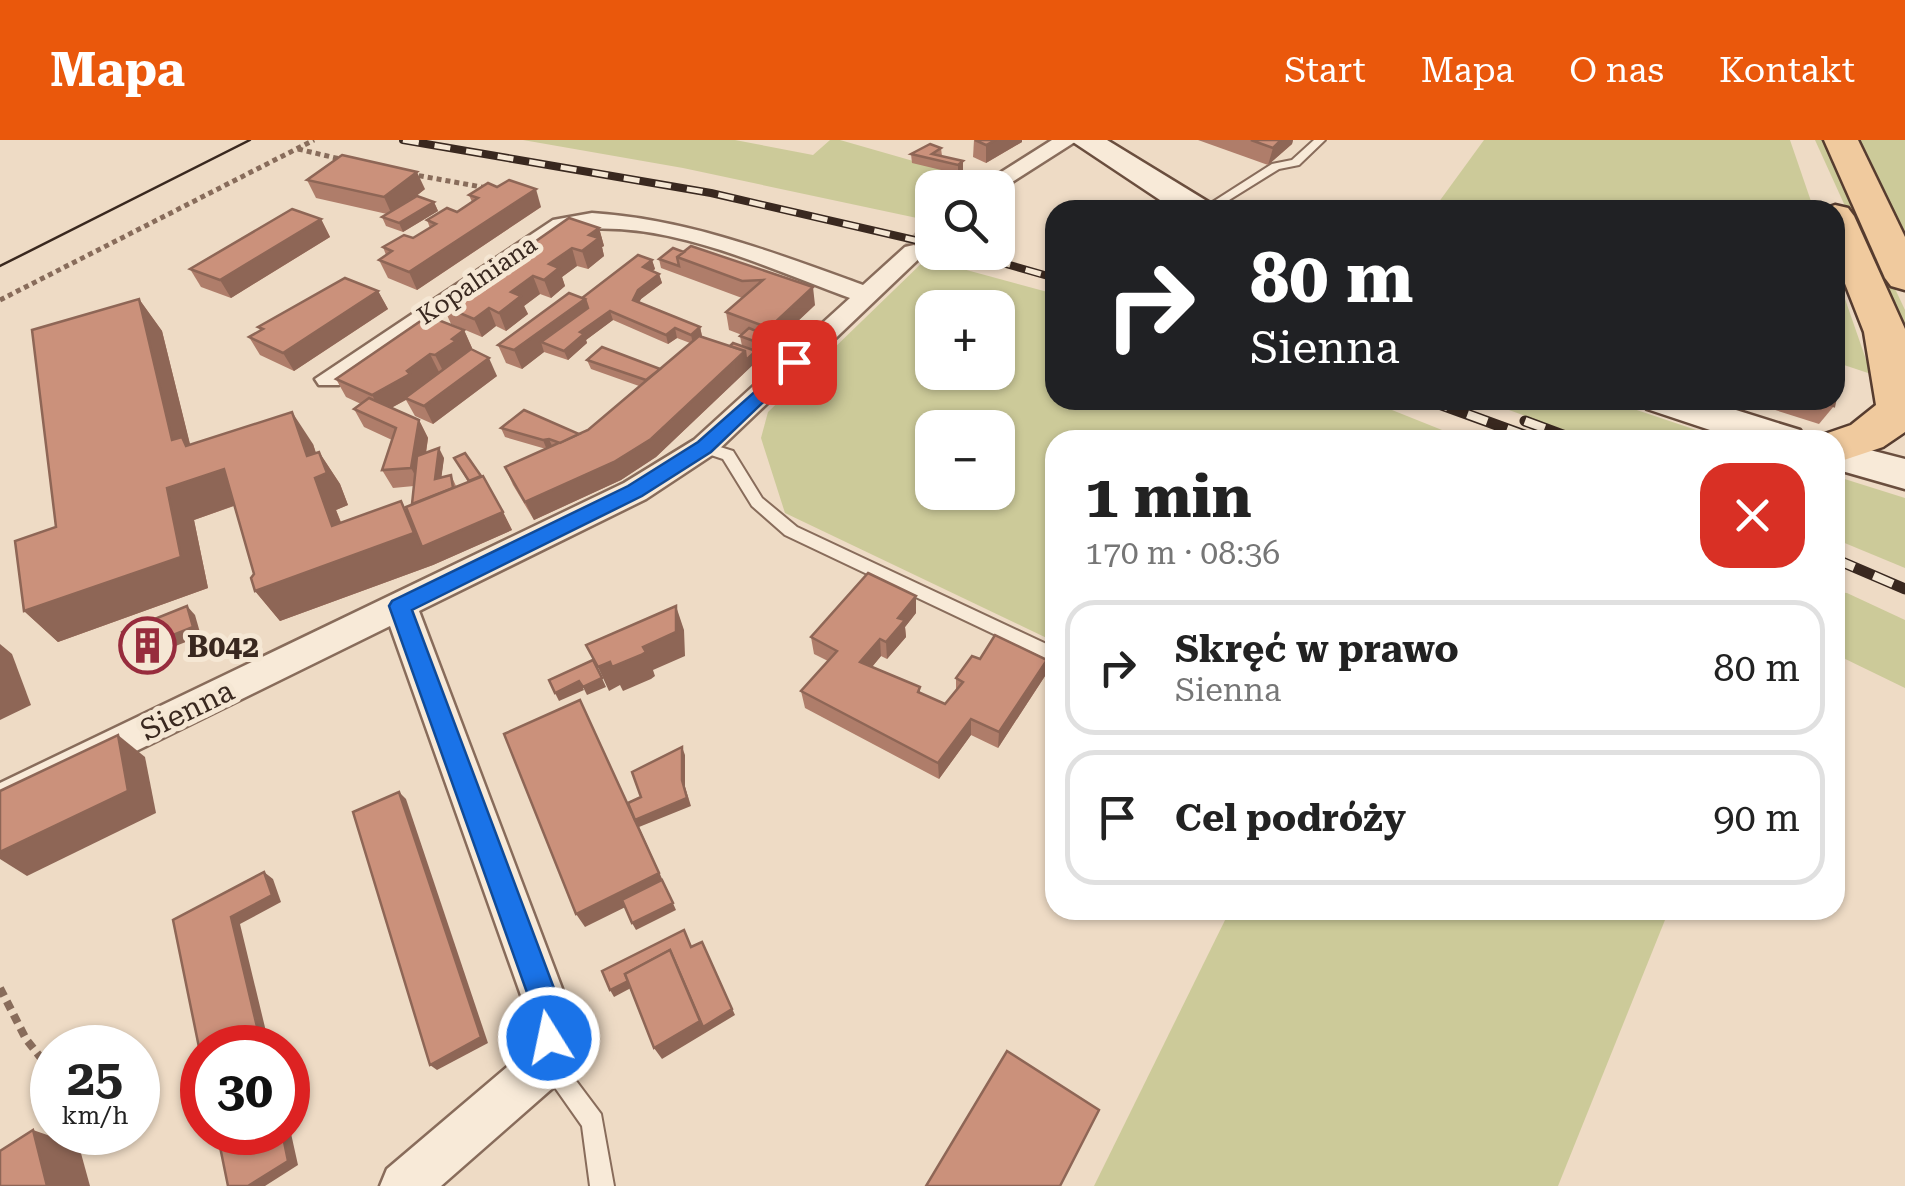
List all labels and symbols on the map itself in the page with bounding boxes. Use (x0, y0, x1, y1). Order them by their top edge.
street label: Kopalniana (412, 229, 543, 331)
pin (752, 320, 837, 405)
building icon: B042 (118, 616, 178, 676)
place label: B042 (187, 629, 259, 664)
street label: Sienna (135, 672, 239, 748)
position arrow (497, 986, 601, 1090)
speed limit sign: 30 (180, 1025, 310, 1155)

